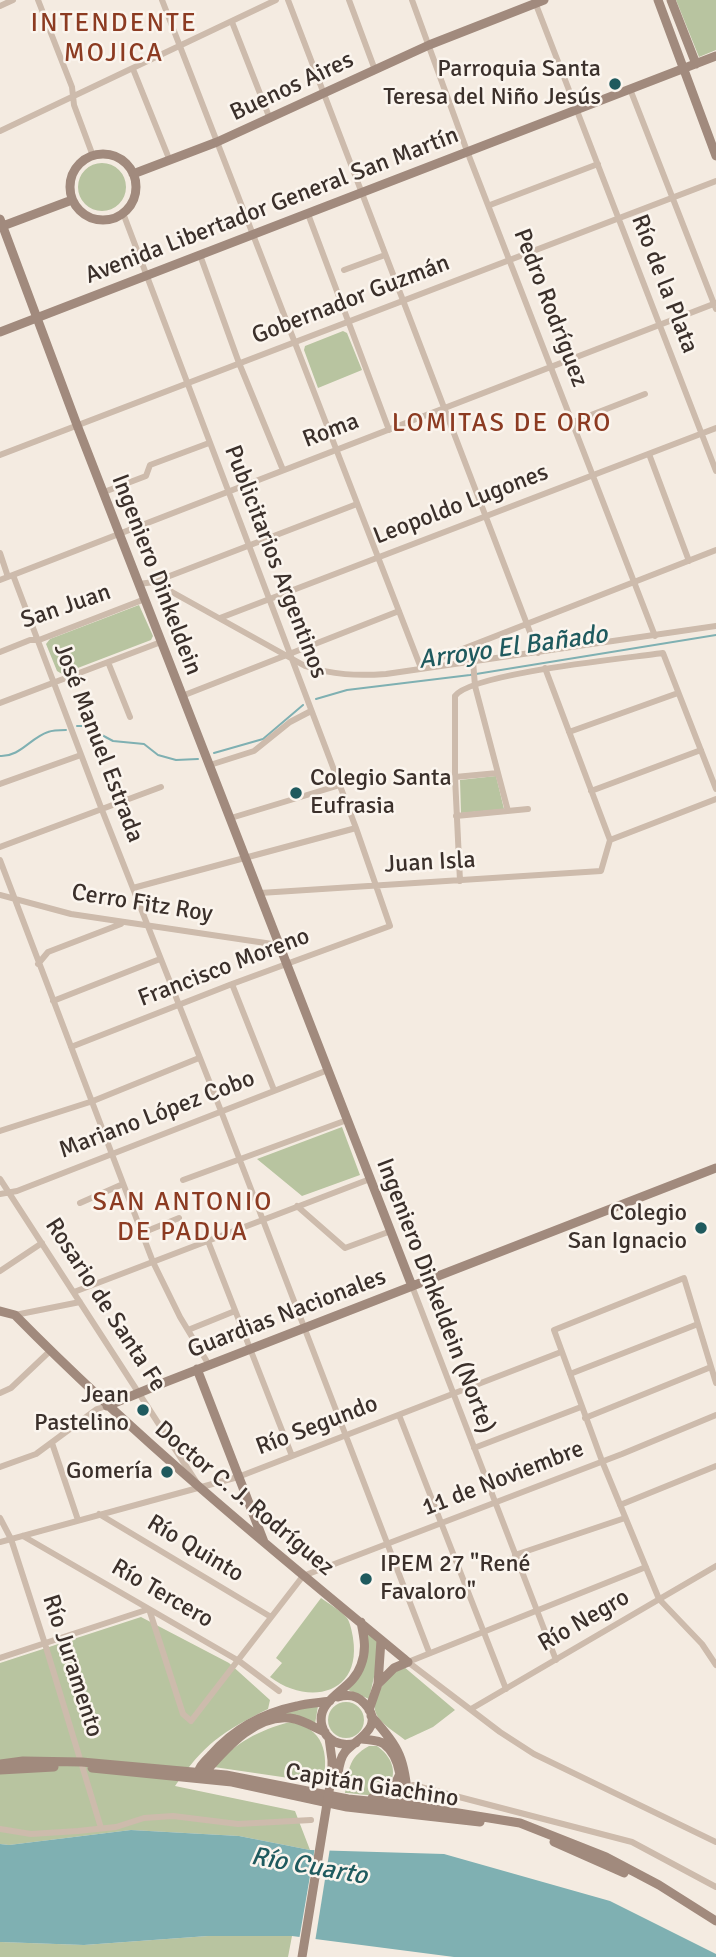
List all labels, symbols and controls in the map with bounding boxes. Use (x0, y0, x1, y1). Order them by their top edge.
district label: INTENDENTE MOJICA (32, 8, 196, 70)
street label: Buenos Aires (226, 46, 358, 128)
place label: Parroquia Santa Teresa del Niño Jesús (383, 56, 601, 112)
marker: Parroquia Santa Teresa del Niño Jesús (607, 76, 623, 92)
street label: Avenida Libertador General San Martín (81, 121, 463, 291)
street label: Río de la Plata (624, 210, 704, 358)
street label: Pedro Rodríguez (507, 225, 593, 391)
street label: Gobernador Guzmán (248, 249, 454, 351)
street label: Roma (299, 407, 363, 455)
district label: LOMITAS DE ORO (393, 408, 611, 440)
street label: Publicitarios Argentinos (217, 441, 333, 683)
street label: Leopoldo Lugones (370, 458, 552, 552)
street label: Ingeniero Dinkeldein (104, 471, 208, 679)
street label: San Juan (17, 578, 115, 636)
water label: Arroyo El Bañado (417, 619, 609, 677)
street label: José Manuel Estrada (47, 639, 149, 847)
place label: Colegio Santa Eufrasia (310, 765, 452, 821)
marker: Colegio Santa Eufrasia (288, 785, 304, 801)
street label: Juan Isla (384, 846, 476, 880)
street label: Cerro Fitz Roy (69, 879, 215, 929)
street label: Francisco Moreno (134, 922, 314, 1014)
street label: Mariano López Cobo (55, 1064, 259, 1166)
street label: Ingeniero Dinkeldein (Norte) (369, 1155, 501, 1437)
district label: SAN ANTONIO DE PADUA (94, 1187, 272, 1248)
place label: Colegio San Ignacio (568, 1200, 687, 1256)
street label: Rosario de Santa Fe (38, 1213, 172, 1397)
marker: Colegio San Ignacio (693, 1220, 709, 1236)
street label: Guardias Nacionales (184, 1263, 390, 1365)
place label: Jean Pastelino (34, 1382, 129, 1438)
street label: Río Segundo (252, 1390, 382, 1462)
marker: Jean Pastelino (135, 1402, 151, 1418)
street label: Doctor C. J. Rodríguez (148, 1416, 340, 1582)
street label: 11 de Noviembre (418, 1435, 588, 1523)
place label: Gomería (66, 1458, 153, 1486)
marker: Gomería (159, 1464, 175, 1480)
street label: Río Quinto (141, 1509, 249, 1589)
place label: IPEM 27 "René Favaloro" (380, 1551, 531, 1607)
street label: Río Tercero (106, 1553, 218, 1635)
marker: IPEM 27 "René Favaloro" (358, 1571, 374, 1587)
street label: Río Negro (533, 1583, 635, 1659)
street label: Río Juramento (35, 1591, 109, 1741)
street label: Capitán Giachino (283, 1758, 461, 1814)
water label: Río Cuarto (249, 1841, 369, 1893)

